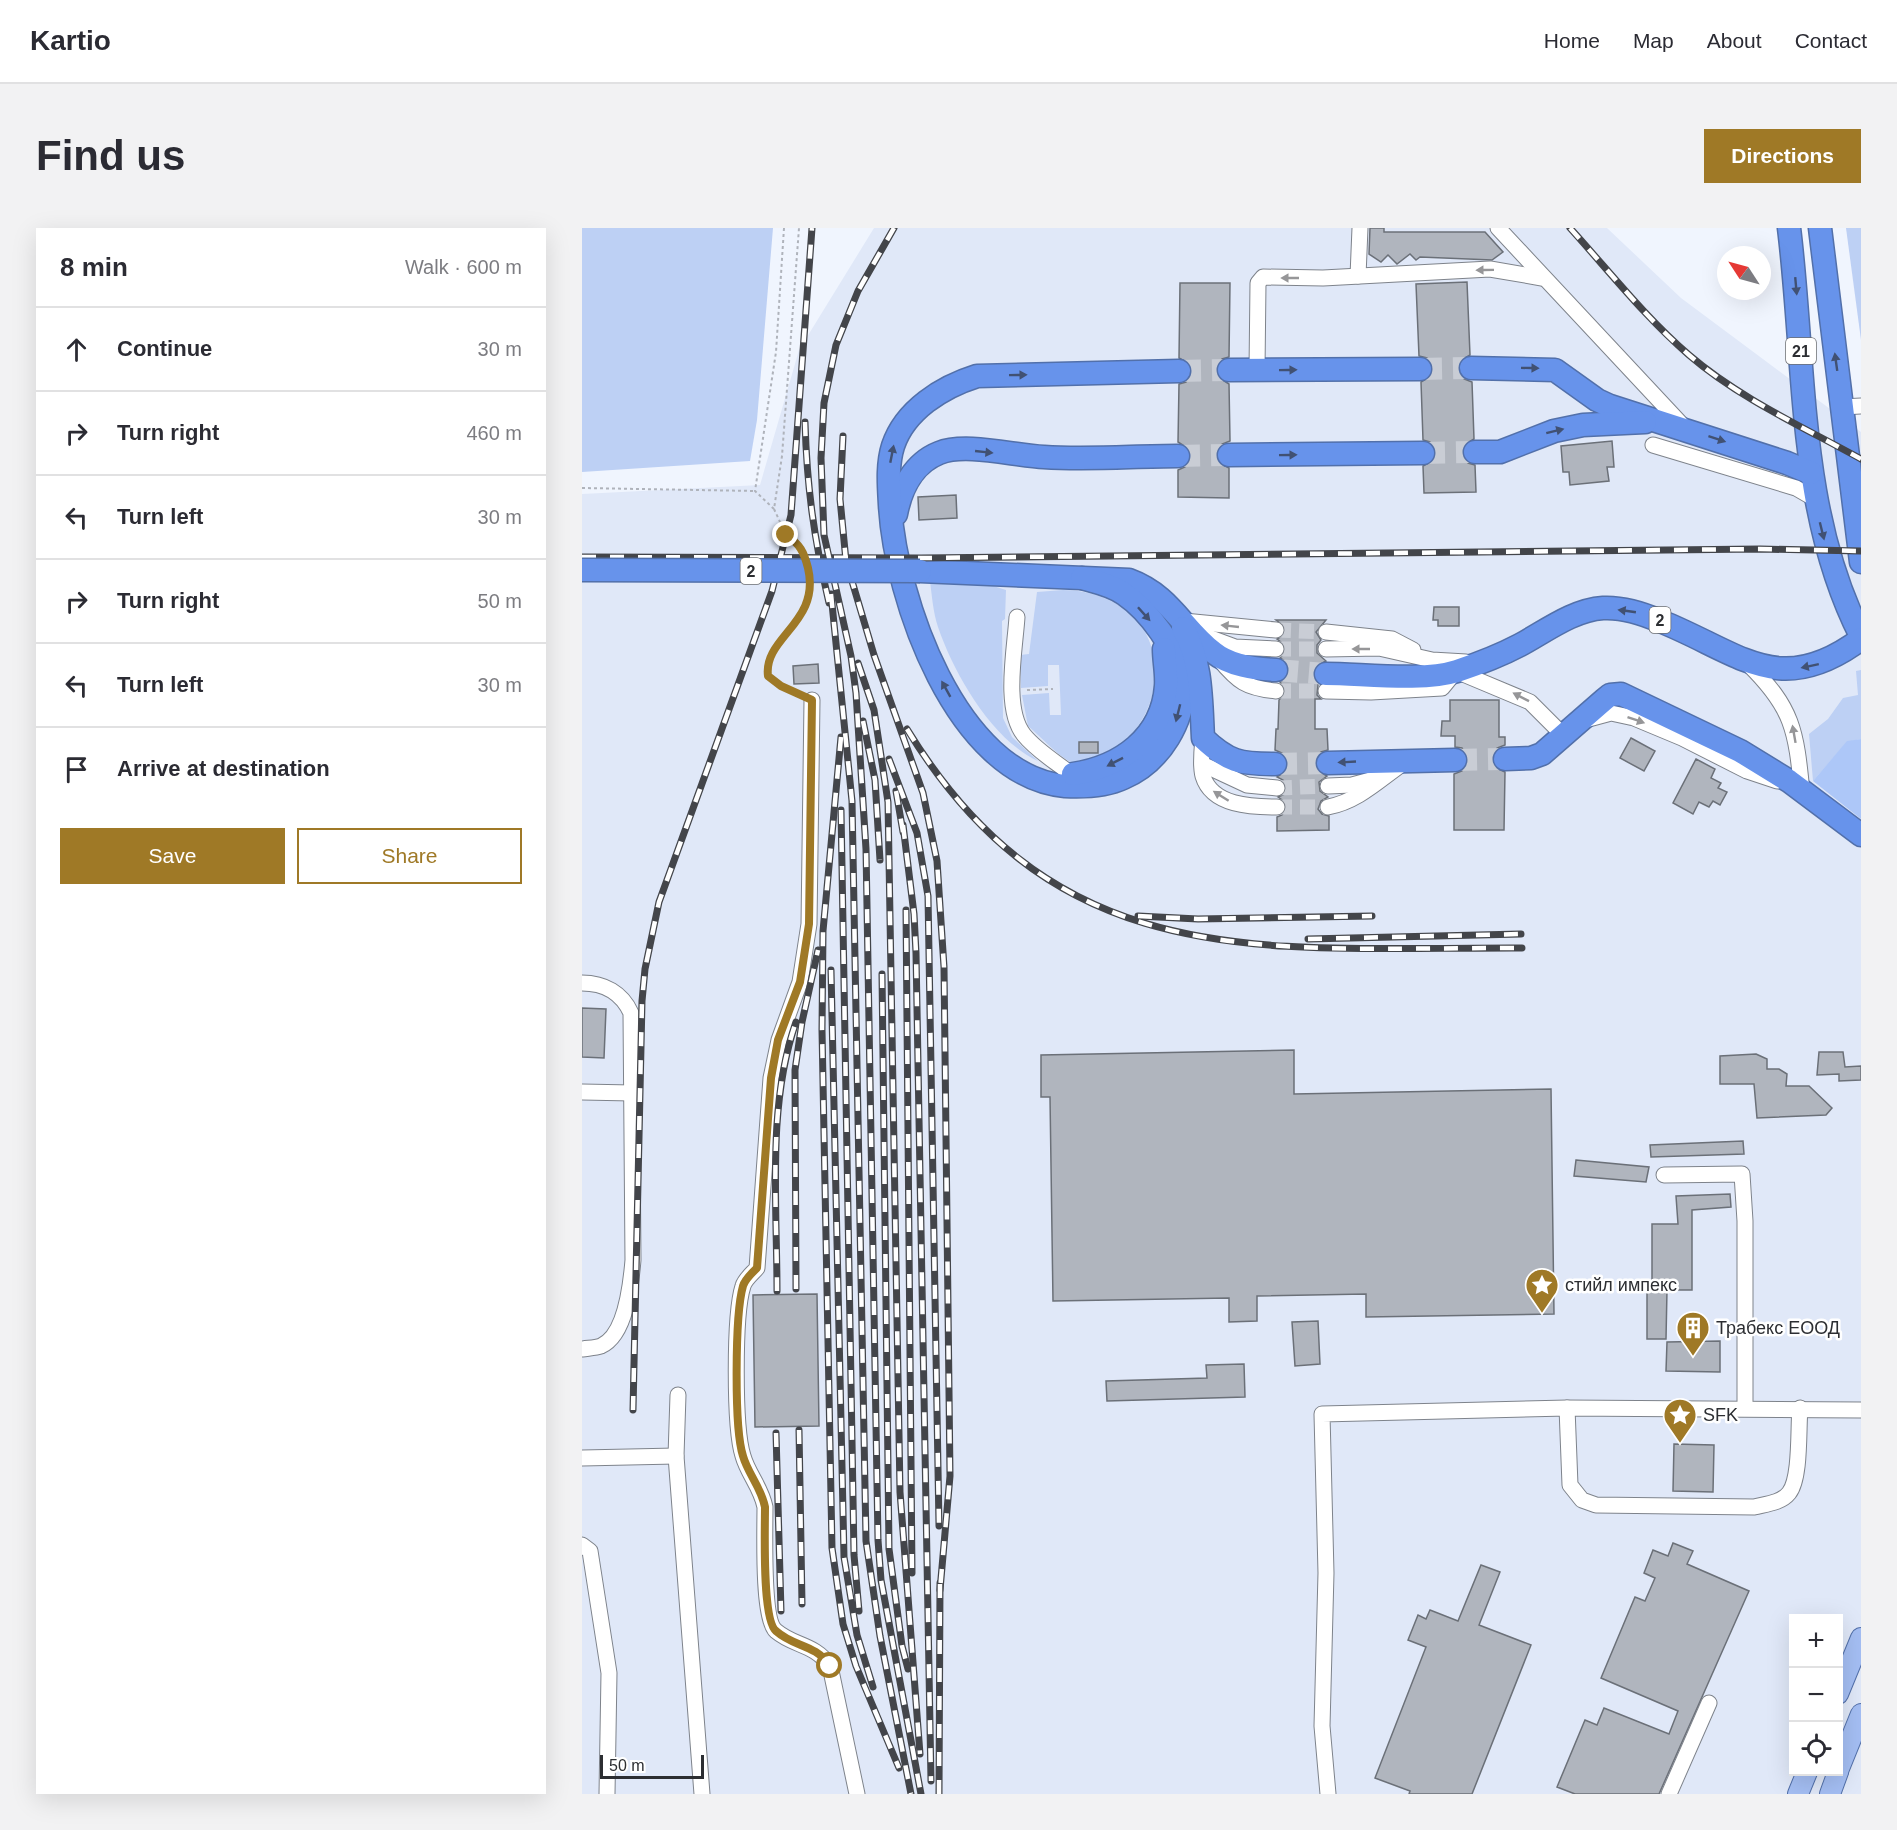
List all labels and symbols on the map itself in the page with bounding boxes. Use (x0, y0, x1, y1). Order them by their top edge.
north arrow (1717, 246, 1771, 300)
one-way arrow (1475, 265, 1494, 275)
one-way arrow (1280, 273, 1299, 283)
one-way arrow (1791, 277, 1801, 296)
road number: 21 (1786, 338, 1816, 364)
one-way arrow (1832, 353, 1841, 372)
one-way arrow (1520, 363, 1539, 373)
one-way arrow (1278, 365, 1297, 375)
one-way arrow (1008, 370, 1027, 379)
one-way arrow (1545, 426, 1564, 436)
one-way arrow (1708, 435, 1726, 445)
one-way arrow (888, 444, 897, 463)
one-way arrow (975, 447, 994, 457)
one-way arrow (1278, 450, 1297, 459)
route end (772, 521, 798, 547)
one-way arrow (1818, 522, 1828, 540)
road number: 2 (740, 558, 762, 584)
one-way arrow (1137, 606, 1151, 621)
one-way arrow (1618, 607, 1637, 616)
road number: 2 (1650, 607, 1670, 633)
one-way arrow (1220, 622, 1239, 631)
one-way arrow (1352, 644, 1371, 654)
one-way arrow (1801, 662, 1819, 672)
one-way arrow (941, 680, 951, 697)
one-way arrow (1512, 692, 1529, 702)
one-way arrow (1173, 704, 1182, 722)
one-way arrow (1627, 715, 1645, 725)
one-way arrow (1789, 724, 1798, 743)
one-way arrow (1107, 757, 1124, 766)
one-way arrow (1337, 758, 1356, 767)
one-way arrow (1213, 790, 1229, 801)
place icon: стийл импекс (1524, 1267, 1560, 1314)
place label: стийл импекс (1565, 1275, 1677, 1295)
building icon: Трабекс ЕООД (1675, 1310, 1711, 1357)
place label: Трабекс ЕООД (1716, 1318, 1840, 1338)
place icon: SFK (1662, 1397, 1698, 1444)
place label: SFK (1703, 1405, 1738, 1425)
route start (816, 1652, 842, 1678)
scale bar (600, 1752, 704, 1780)

